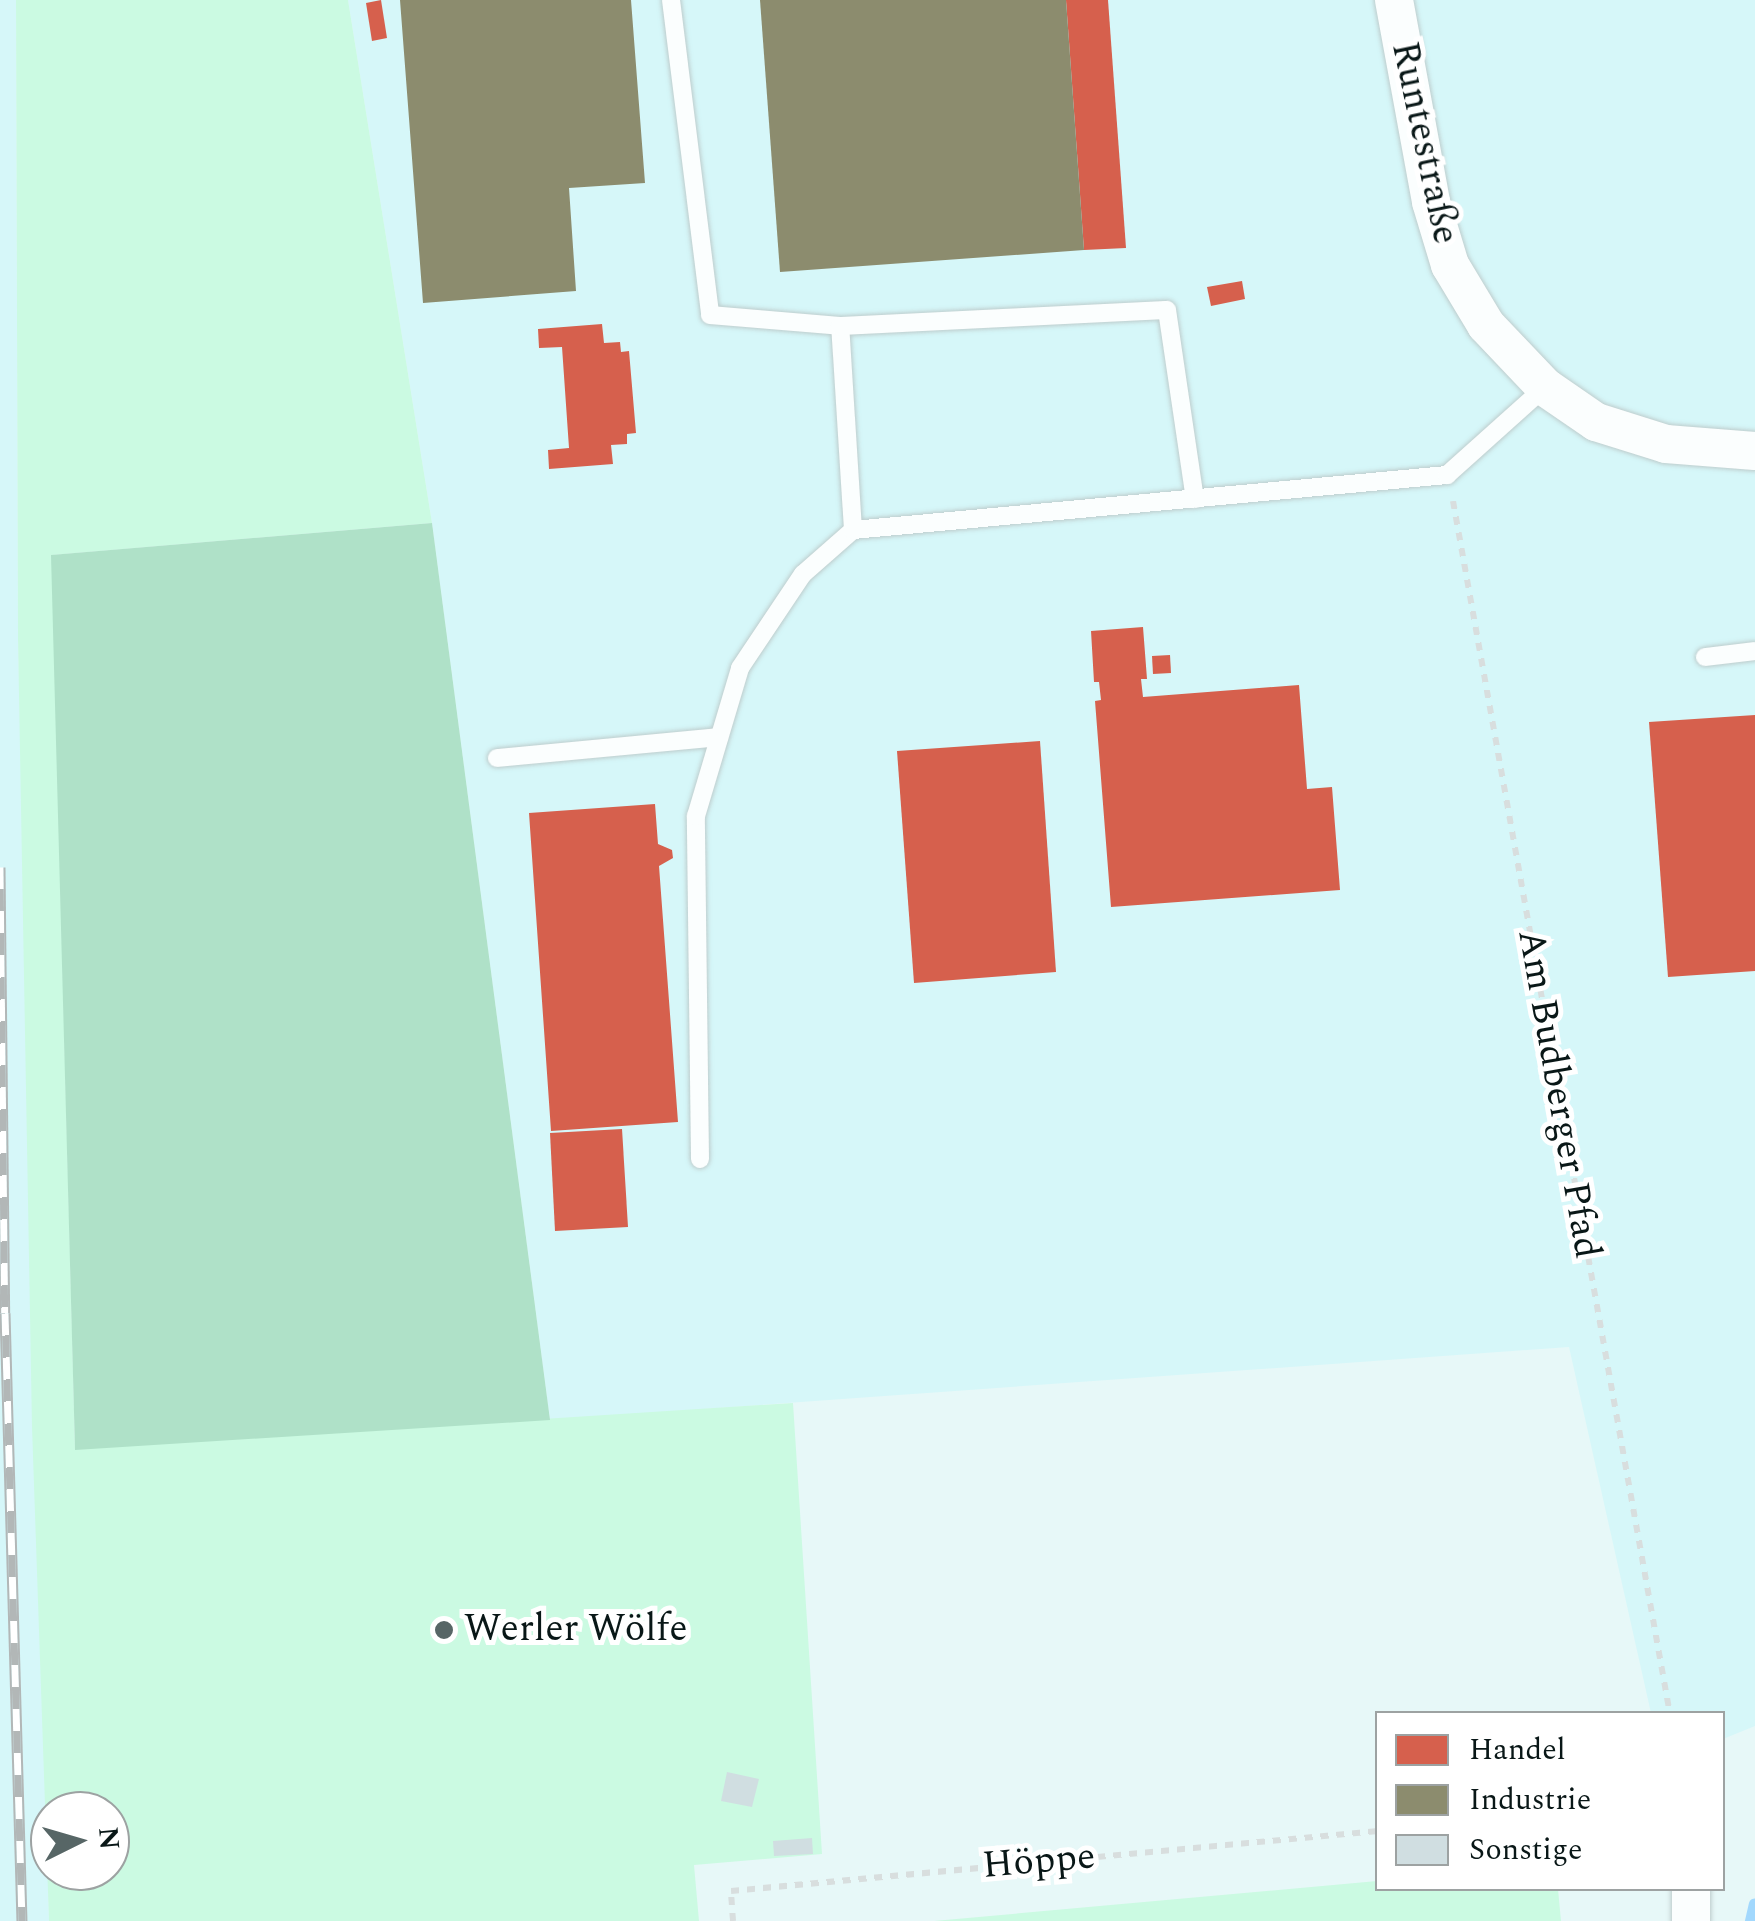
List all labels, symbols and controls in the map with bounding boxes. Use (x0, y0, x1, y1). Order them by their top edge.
street label: Runtestraße (1380, 38, 1468, 248)
street label: Am Budberger Pfad (1507, 926, 1609, 1262)
place label: Werler Wölfe (464, 1607, 688, 1653)
marker: Werler Wölfe (433, 1619, 455, 1641)
legend (1375, 1711, 1725, 1891)
text: Handel (1469, 1727, 1566, 1773)
text: Industrie (1469, 1777, 1591, 1823)
north arrow (30, 1791, 130, 1891)
text: N (86, 1825, 131, 1852)
text: Sonstige (1469, 1827, 1582, 1873)
street label: Höppe (981, 1834, 1097, 1890)

